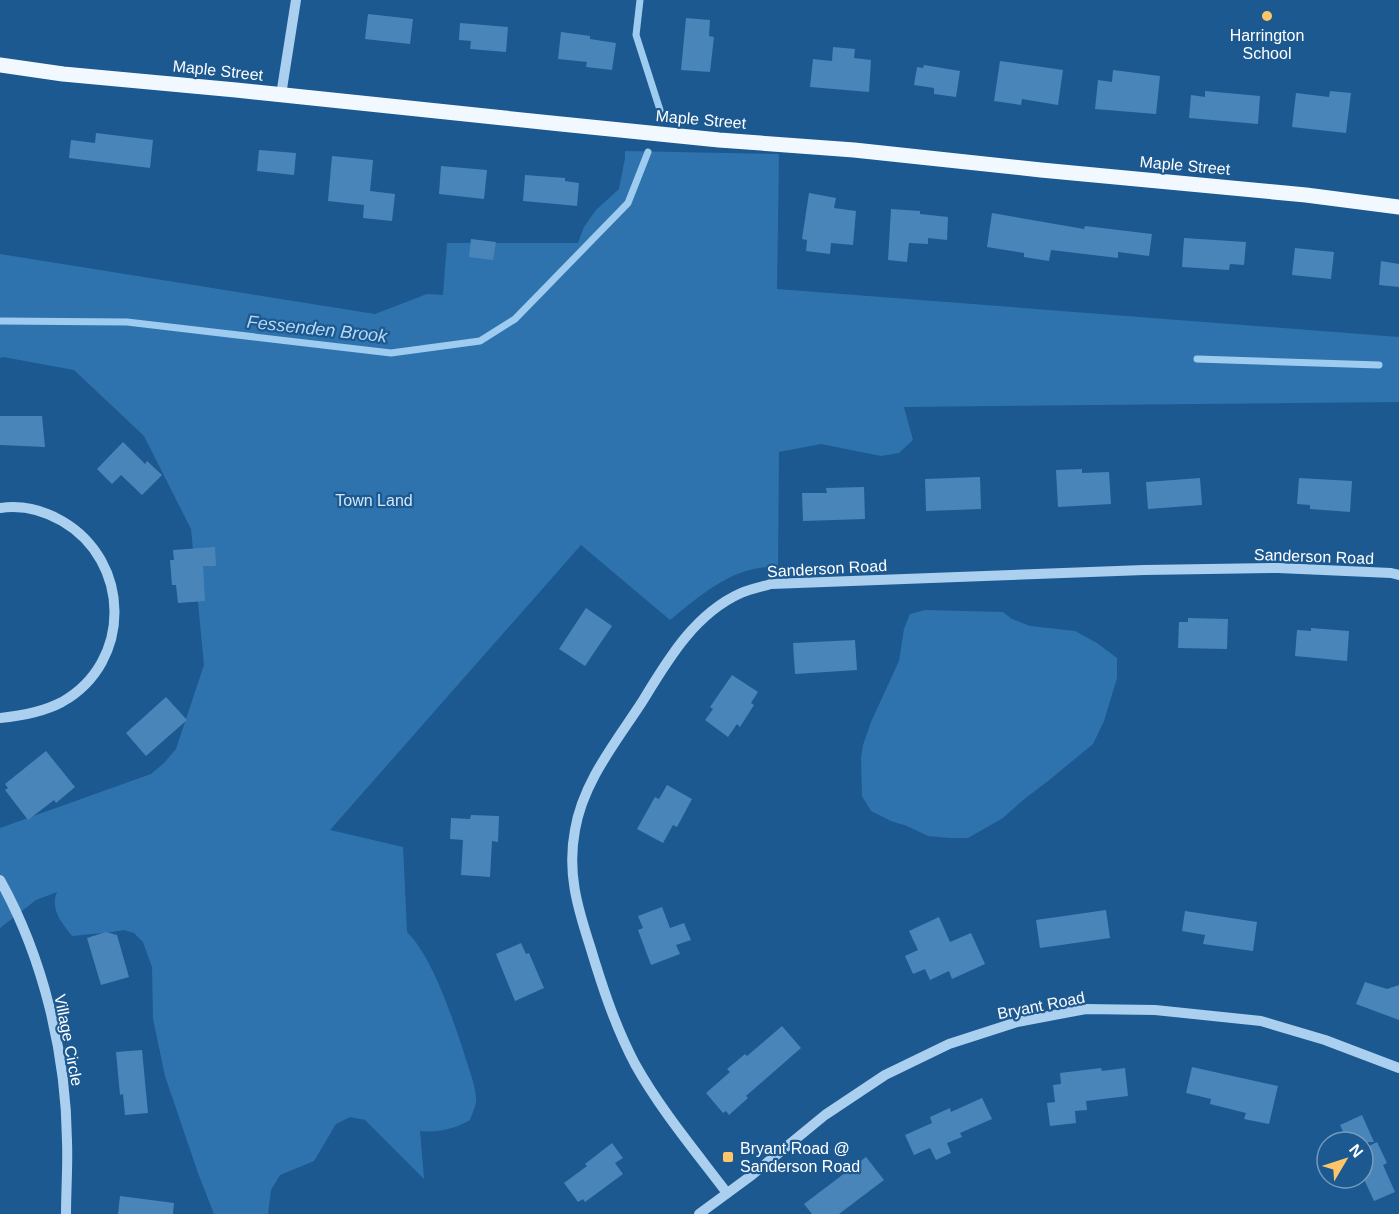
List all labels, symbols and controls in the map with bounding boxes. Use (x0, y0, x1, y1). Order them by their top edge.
marker: Harrington School (1260, 9, 1274, 23)
place label: Harrington School (1230, 27, 1304, 62)
street label: Maple Street (172, 57, 264, 84)
street label: Maple Street (655, 107, 747, 132)
street label: Maple Street (1139, 153, 1231, 178)
water label: Fessenden Brook (246, 312, 389, 346)
park label: Town Land (335, 492, 413, 509)
street label: Sanderson Road (1254, 546, 1374, 567)
street label: Sanderson Road (767, 557, 887, 580)
street label: Bryant Road (996, 989, 1086, 1022)
street label: Village Circle (51, 993, 86, 1088)
north arrow (1315, 1130, 1375, 1190)
place label: Bryant Road @ Sanderson Road (740, 1140, 860, 1175)
text: N (1346, 1141, 1367, 1161)
marker: Bryant Road @ Sanderson Road (721, 1150, 735, 1164)

